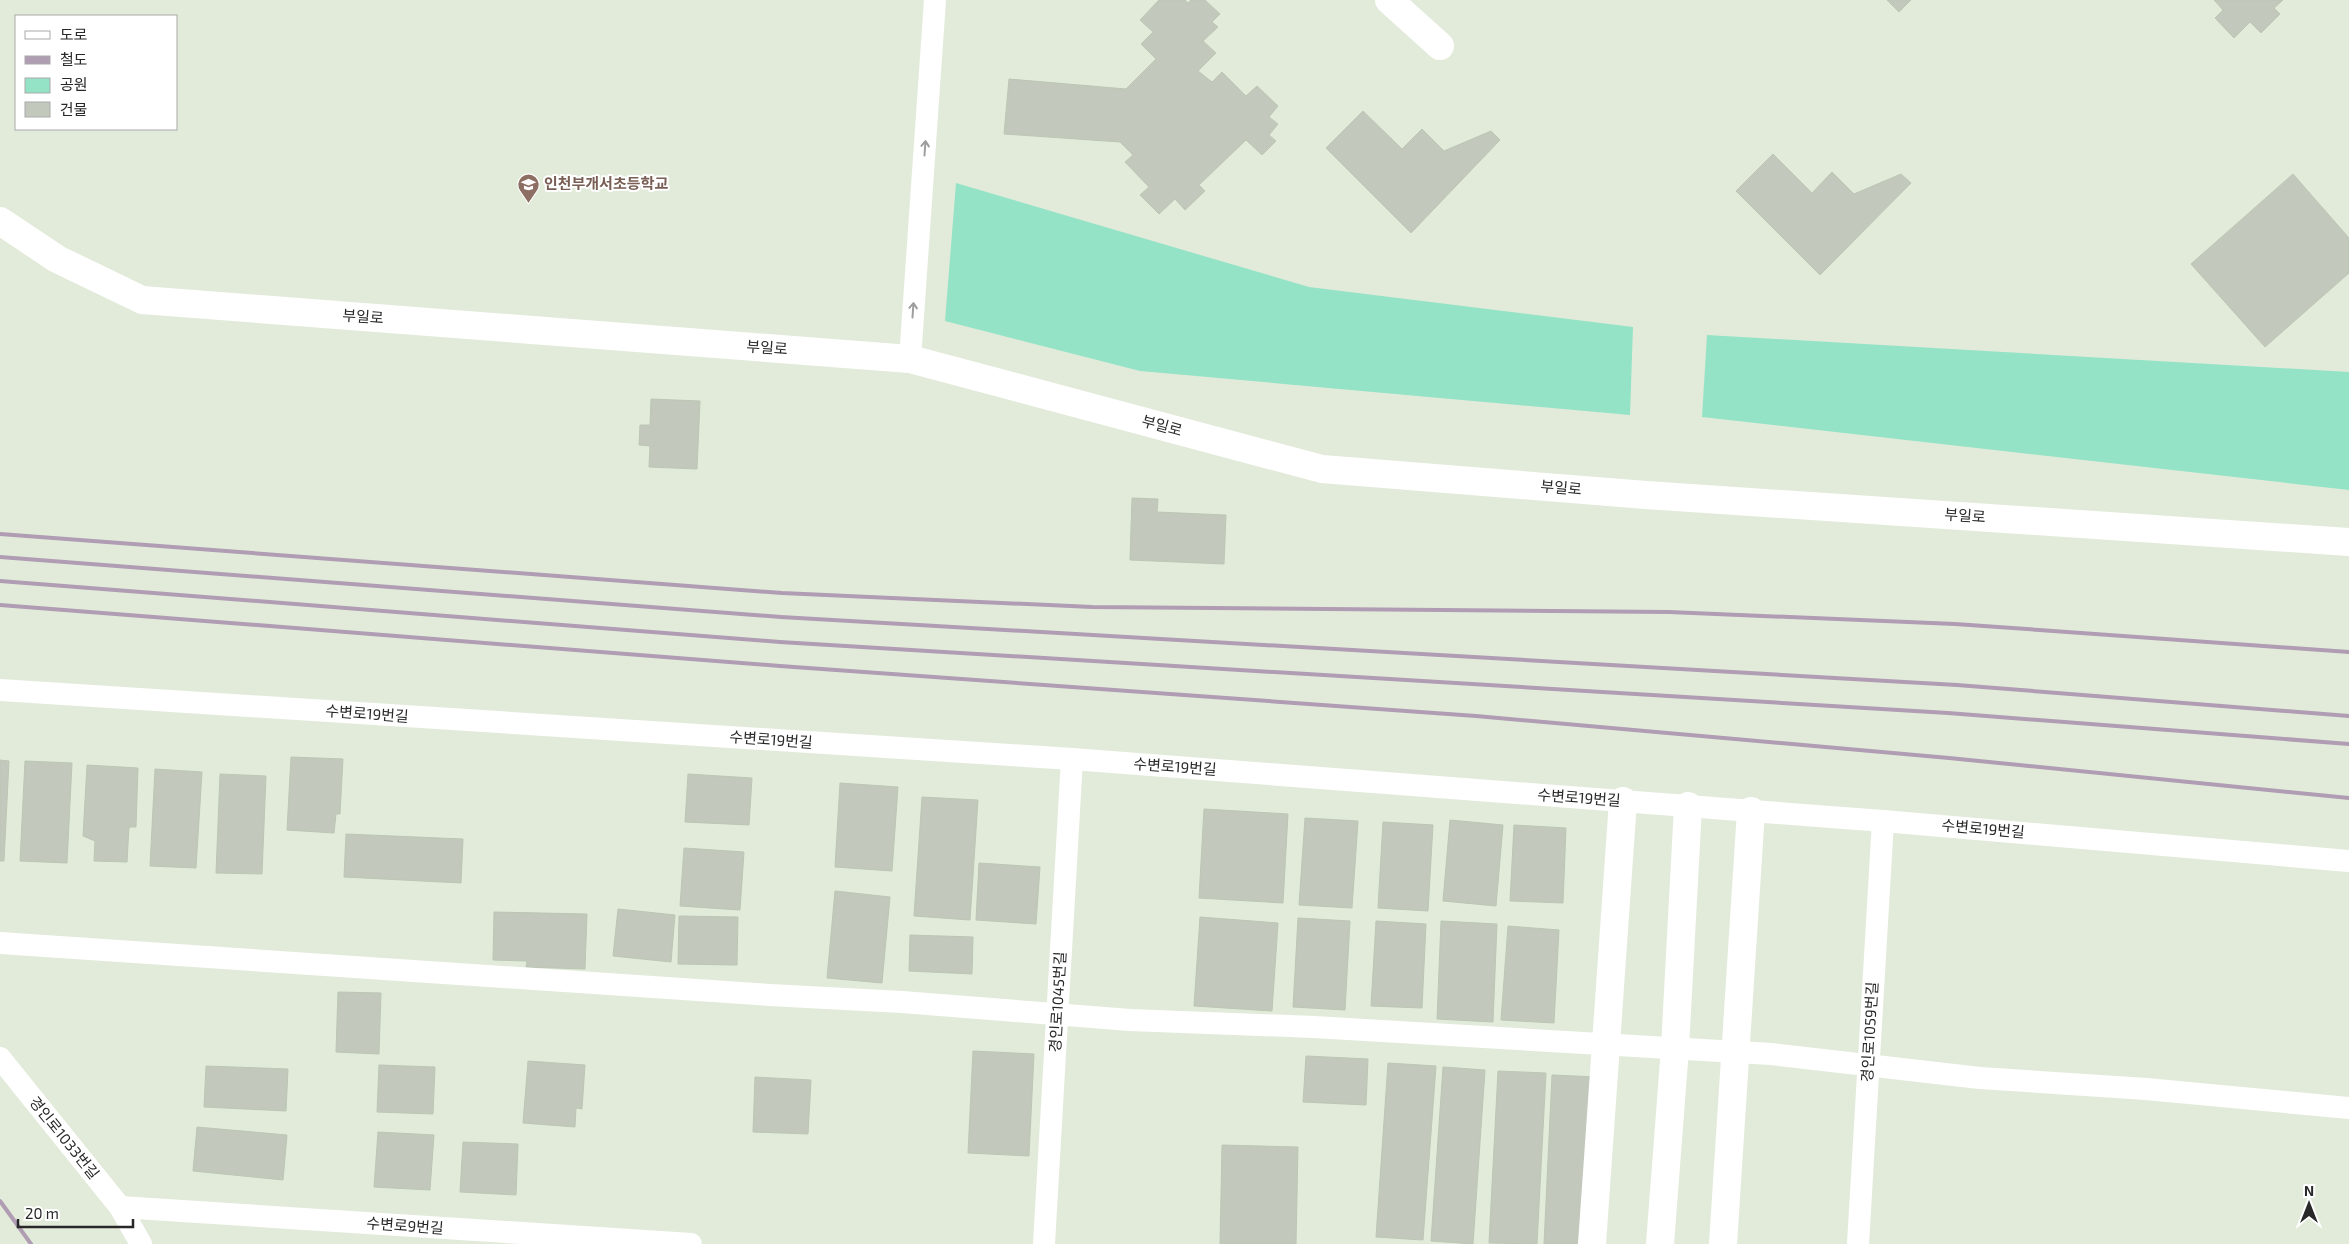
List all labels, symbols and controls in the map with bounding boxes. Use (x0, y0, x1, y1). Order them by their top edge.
legend (15, 15, 178, 130)
text: 도로 (60, 25, 88, 43)
text: 철도 (60, 50, 88, 68)
text: 공원 (60, 75, 88, 93)
text: 건물 (60, 100, 88, 118)
one-way arrow (920, 140, 929, 156)
school or university icon: 인천부개서초등학교 (516, 172, 540, 203)
place label: 인천부개서초등학교 (544, 174, 668, 192)
one-way arrow (909, 302, 918, 318)
street label: 부일로 (342, 306, 384, 326)
street label: 부일로 (746, 337, 788, 357)
street label: 부일로 (1140, 411, 1185, 439)
street label: 부일로 (1540, 476, 1582, 498)
street label: 부일로 (1944, 505, 1986, 525)
street label: 수변로19번길 (325, 701, 409, 725)
street label: 수변로19번길 (729, 727, 813, 751)
street label: 수변로19번길 (1133, 754, 1217, 778)
street label: 수변로19번길 (1537, 785, 1621, 809)
street label: 수변로19번길 (1941, 815, 2025, 841)
street label: 경인로1045번길 (1045, 951, 1069, 1053)
street label: 경인로1059번길 (1857, 981, 1881, 1083)
street label: 경인로1033번길 (26, 1093, 103, 1182)
north arrow (2284, 1179, 2334, 1229)
text: N (2304, 1182, 2314, 1199)
scale bar (18, 1196, 132, 1228)
text: 20 m (25, 1204, 59, 1222)
street label: 수변로9번길 (366, 1213, 444, 1237)

